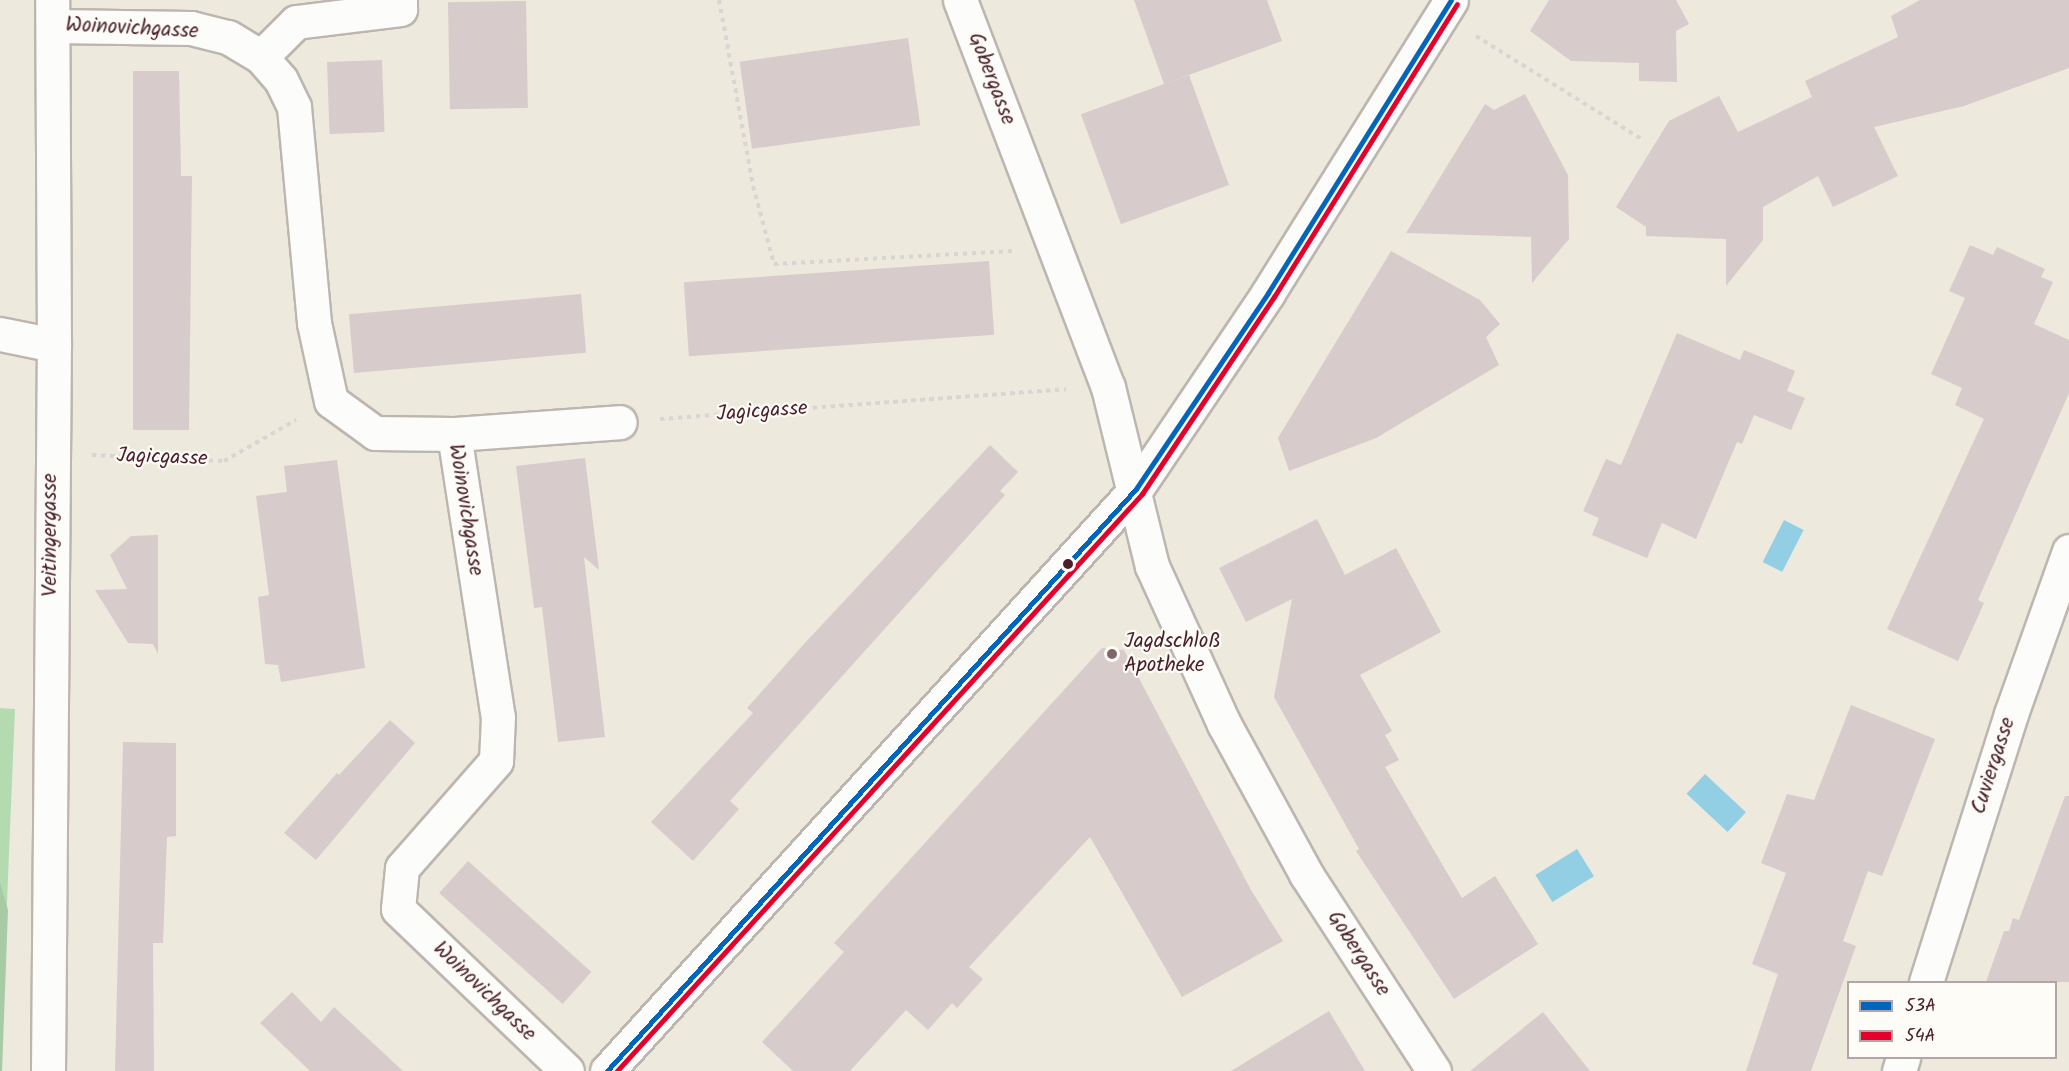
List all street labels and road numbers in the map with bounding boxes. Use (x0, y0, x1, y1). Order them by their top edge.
street label: Woinovichgasse (65, 13, 199, 45)
street label: Gobergasse (962, 29, 1020, 129)
street label: Jagicgasse (716, 396, 808, 428)
street label: Woinovichgasse (442, 442, 488, 578)
street label: Jagicgasse (116, 444, 208, 472)
street label: Veitingergasse (38, 473, 64, 597)
street label: Cuviergasse (1967, 715, 2021, 817)
street label: Gobergasse (1321, 906, 1395, 1002)
street label: Woinovichgasse (427, 937, 541, 1047)

